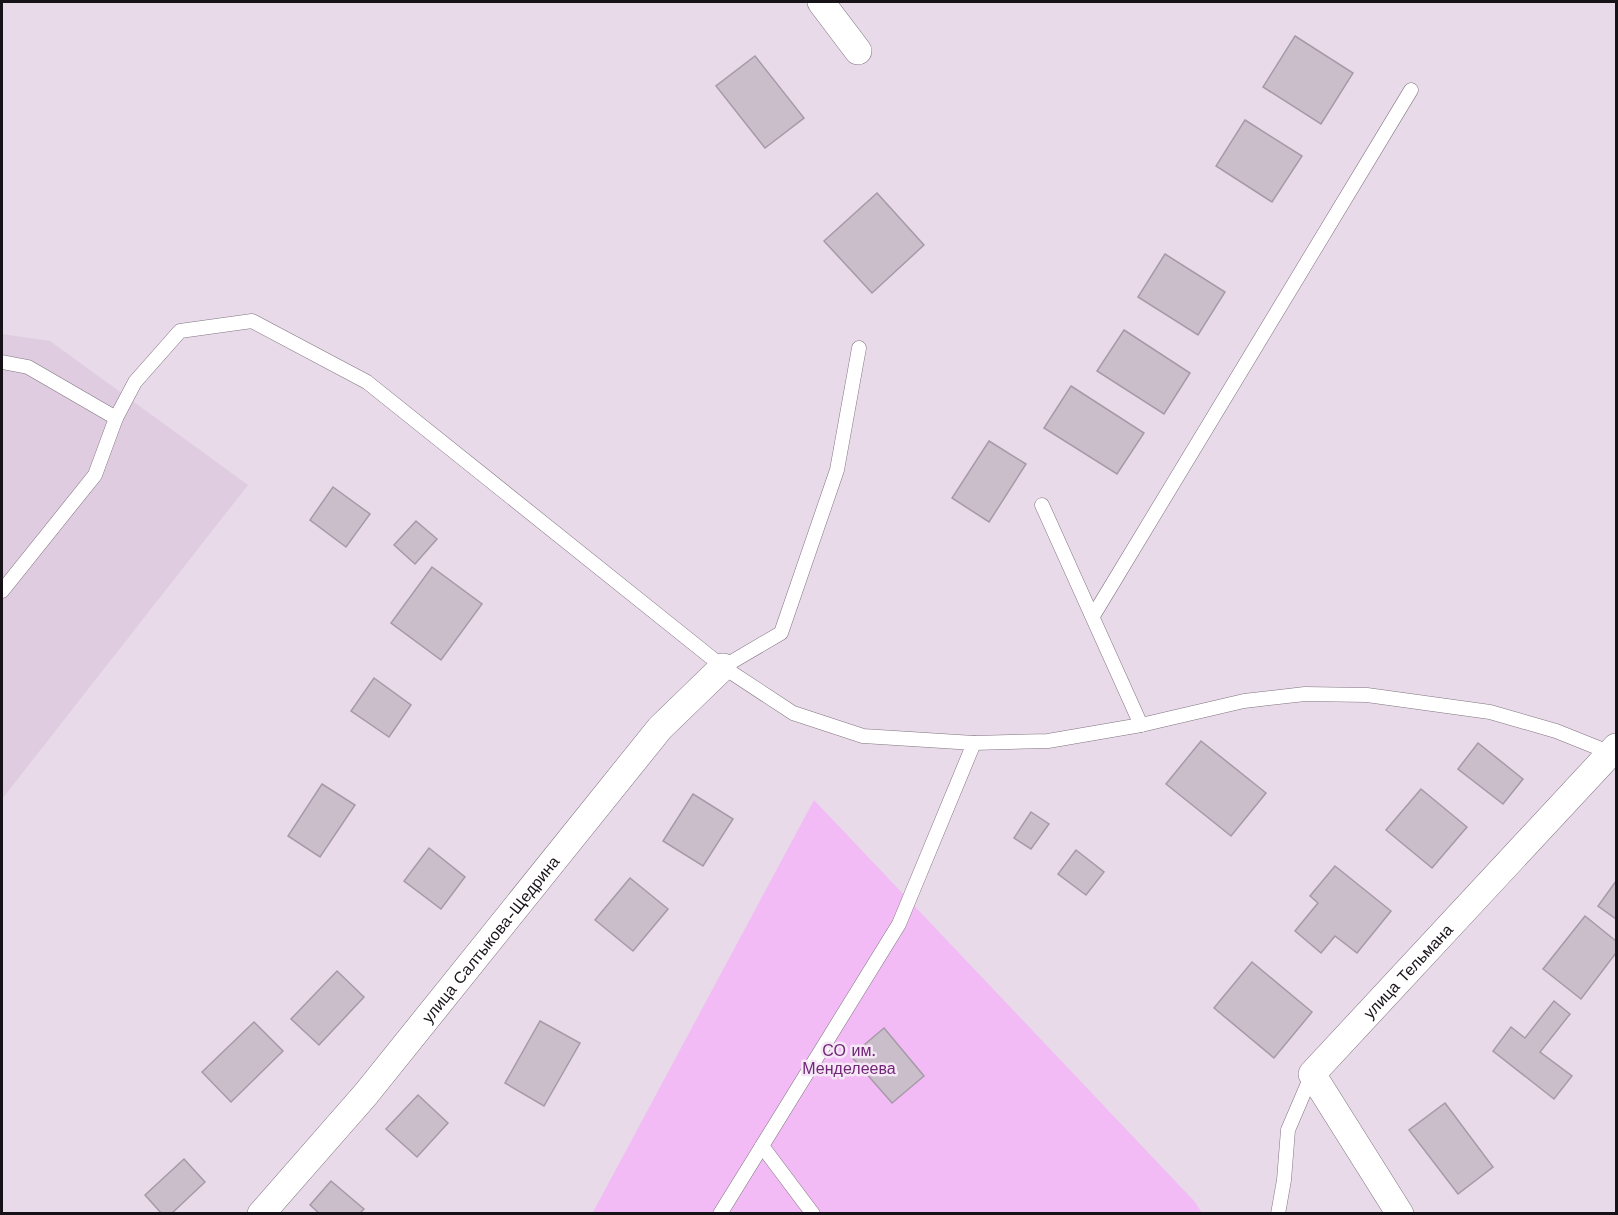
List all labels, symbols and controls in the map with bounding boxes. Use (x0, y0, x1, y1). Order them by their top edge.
street label: улица Салтыкова-Щедрина (418, 852, 563, 1026)
street label: улица Тельмана (1359, 920, 1456, 1022)
park label: СО им. Менделеева (802, 1041, 896, 1078)

